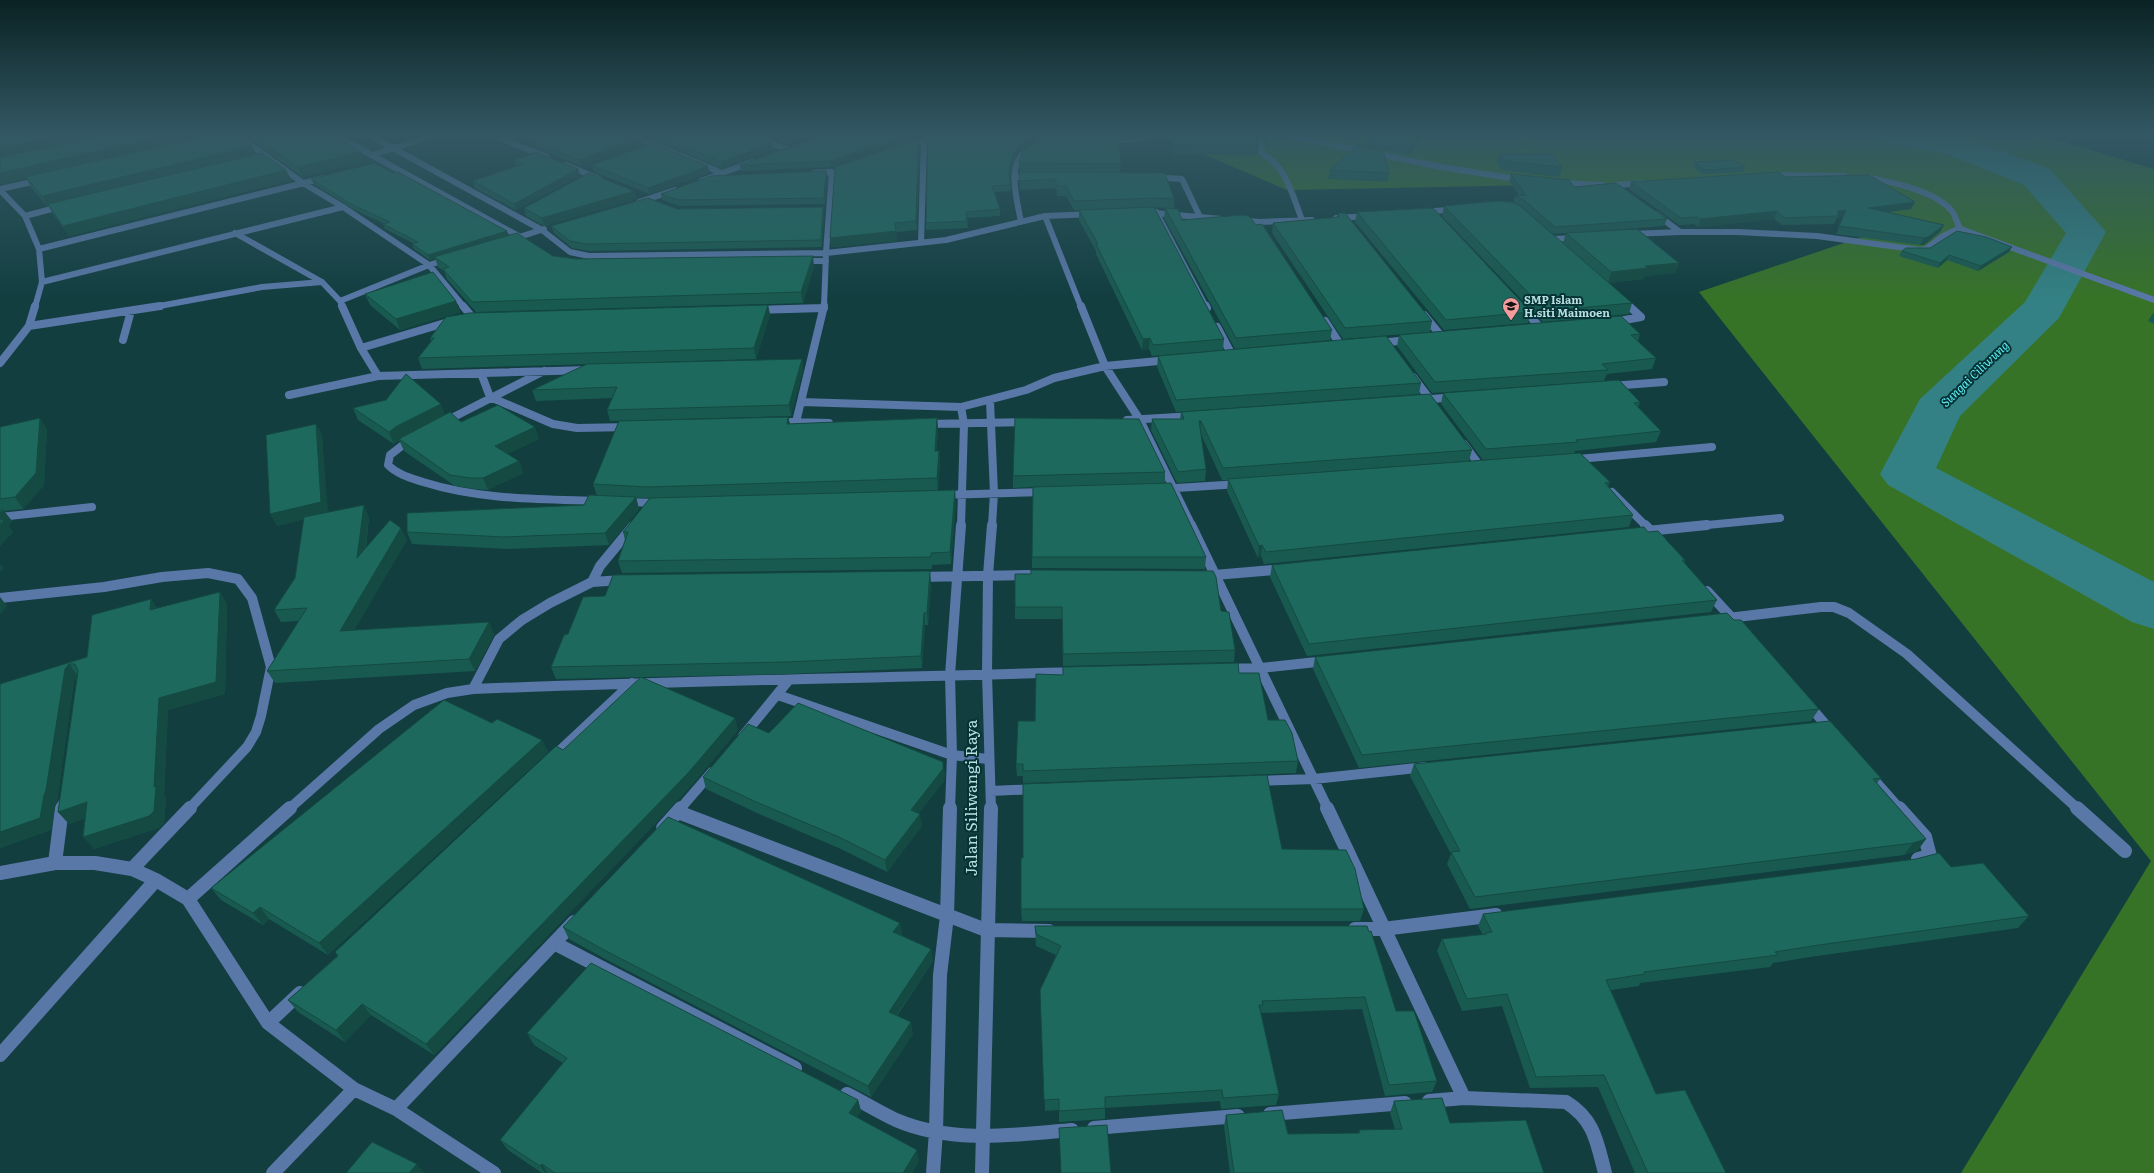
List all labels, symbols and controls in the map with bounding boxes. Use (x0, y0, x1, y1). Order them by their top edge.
place label: SMP Islam H.siti Maimoen (1524, 291, 1610, 320)
school or university icon: SMP Islam H.siti Maimoen (1501, 296, 1521, 321)
water label: Sungai Ciliwung (1936, 336, 2012, 411)
street label: Jalan Siliwangi Raya (958, 719, 982, 876)

